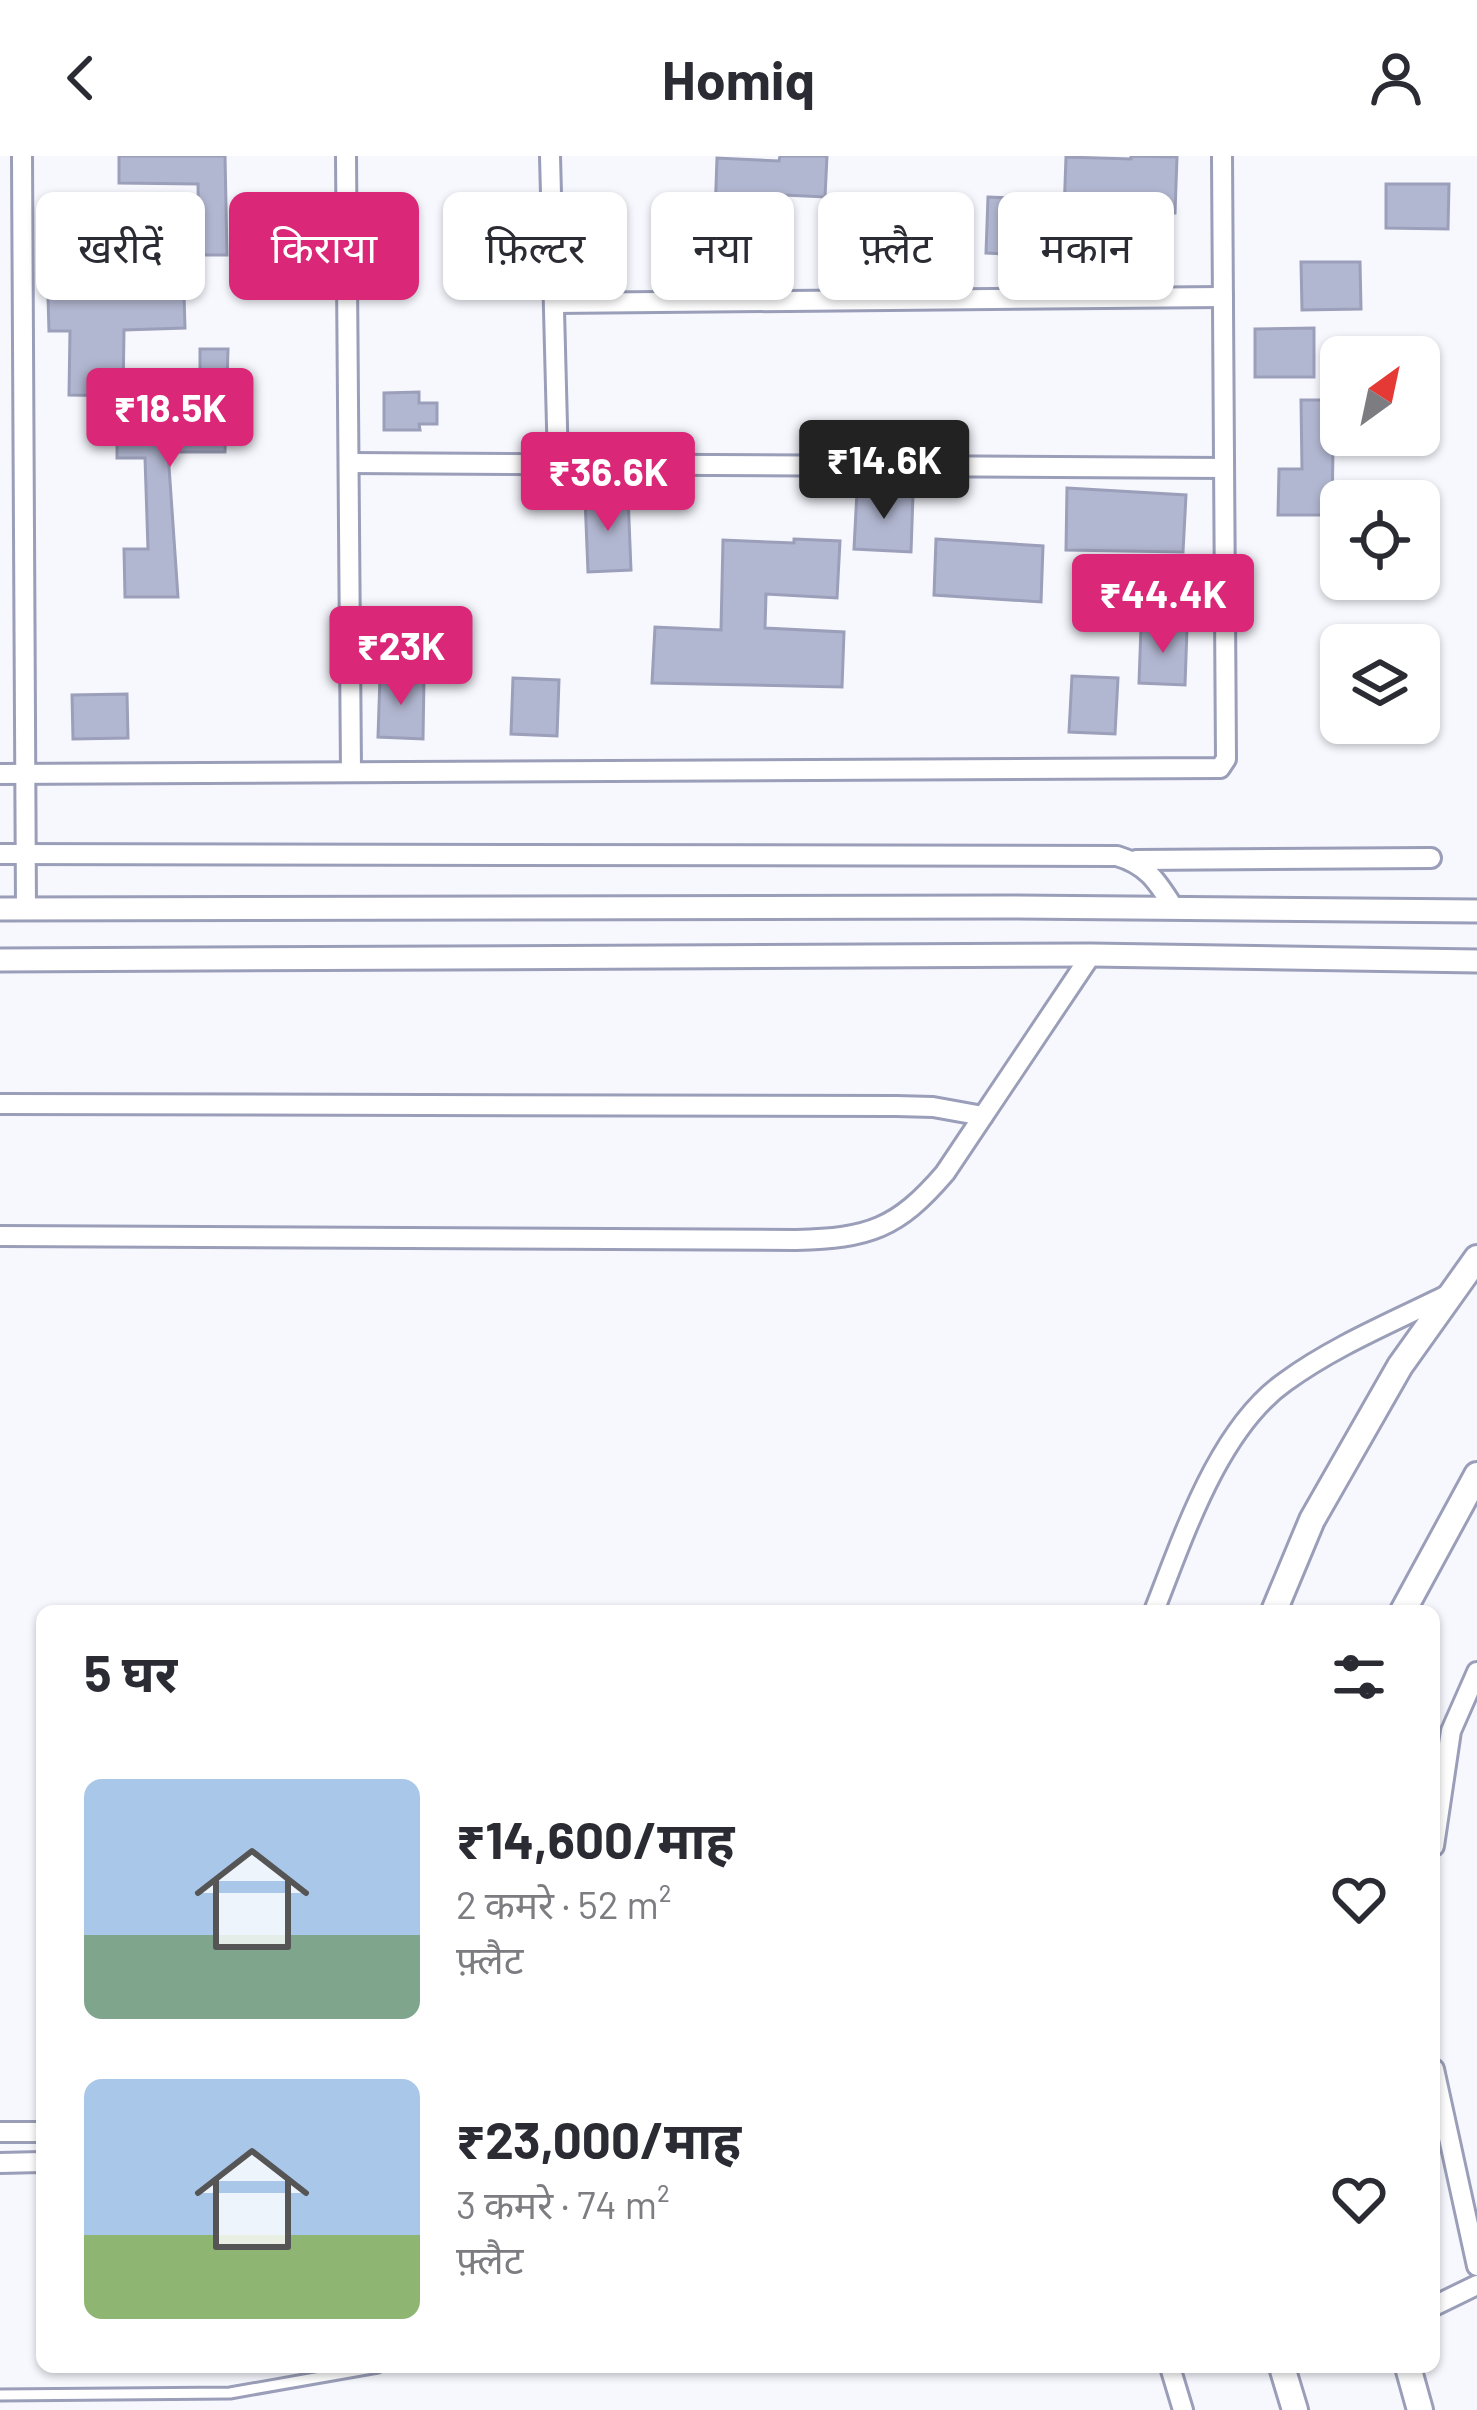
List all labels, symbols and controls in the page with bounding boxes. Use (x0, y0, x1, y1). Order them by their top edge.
icon: back (48, 45, 114, 111)
icon: person (1363, 45, 1429, 111)
text: Homiq (662, 46, 815, 111)
chip: खरीदें (36, 192, 205, 300)
chip: किराया (229, 192, 419, 300)
chip: फ़िल्टर (443, 192, 627, 300)
chip: नया (651, 192, 794, 300)
chip: फ़्लैट (818, 192, 974, 300)
chip: मकान (998, 192, 1174, 300)
north arrow (1320, 336, 1440, 456)
map controls (1320, 336, 1440, 744)
pin: ₹18.5K (72, 368, 268, 470)
text: ₹18.5K (113, 383, 227, 430)
pin: ₹14.6K (786, 420, 982, 522)
pin: ₹36.6K (510, 432, 706, 534)
text: ₹14.6K (826, 435, 942, 482)
text: ₹36.6K (548, 447, 668, 494)
button: locate (1320, 480, 1440, 600)
pin: ₹44.4K (1065, 554, 1261, 656)
text: ₹44.4K (1099, 569, 1227, 616)
pin: ₹23K (330, 606, 472, 708)
text: ₹23K (356, 621, 446, 668)
button: layers (1320, 624, 1440, 744)
text: 5 घर (84, 1641, 177, 1702)
icon: filters (1326, 1644, 1392, 1710)
text: ₹14,600/माह (456, 1808, 734, 1869)
icon: home (180, 1827, 324, 1971)
icon: heart (1326, 1866, 1392, 1932)
text: 2 कमरे · 52 m² (456, 1880, 671, 1927)
text: फ़्लैट (456, 1935, 523, 1982)
text: ₹23,000/माह (456, 2108, 741, 2169)
icon: home (180, 2127, 324, 2271)
icon: heart (1326, 2166, 1392, 2232)
text: 3 कमरे · 74 m² (456, 2180, 670, 2227)
text: फ़्लैट (456, 2235, 523, 2282)

